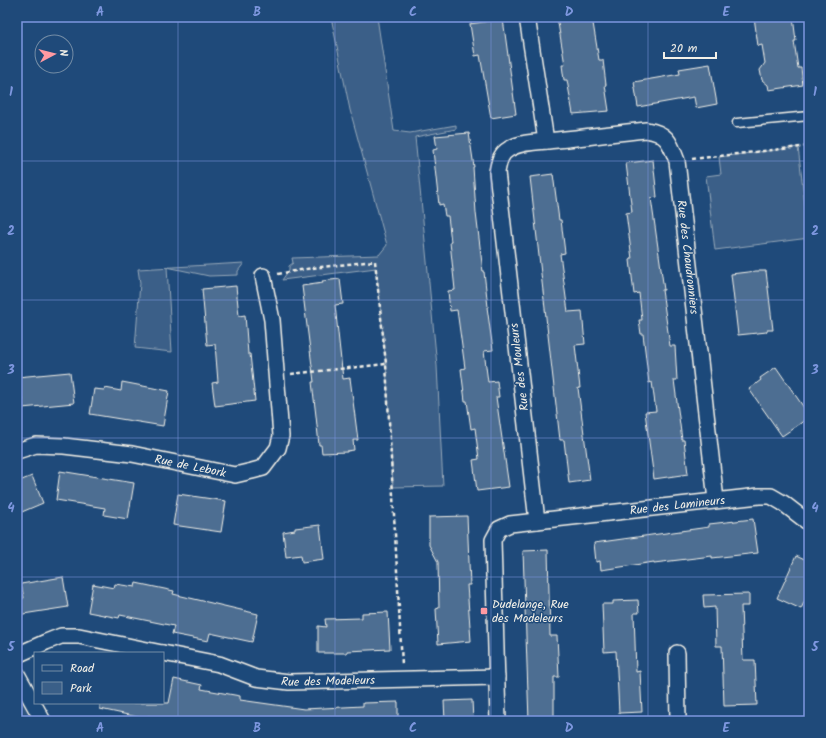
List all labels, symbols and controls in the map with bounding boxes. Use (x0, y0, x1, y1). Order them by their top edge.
text: A (96, 2, 104, 23)
text: B (253, 2, 261, 23)
text: C (409, 2, 417, 23)
text: D (565, 2, 574, 23)
text: E (722, 2, 730, 23)
north arrow (34, 34, 74, 74)
scale bar (664, 34, 716, 60)
text: 20 m (670, 39, 698, 58)
text: N (54, 48, 72, 57)
text: 1 (9, 82, 13, 103)
text: 1 (813, 82, 817, 103)
street label: Rue des Chaudronniers (672, 199, 704, 315)
text: 2 (7, 221, 15, 242)
text: 2 (811, 221, 819, 242)
street label: Rue des Mouleurs (505, 322, 534, 412)
text: 3 (6, 360, 15, 381)
text: 3 (810, 360, 819, 381)
street label: Rue de Lebork (153, 450, 228, 483)
street label: Rue des Lamineurs (629, 491, 726, 520)
text: 4 (7, 498, 15, 519)
text: 4 (811, 498, 819, 519)
place label: Dudelange, Rue des Modeleurs (492, 595, 569, 628)
marker: Dudelange, Rue des Modeleurs (479, 606, 489, 616)
text: 5 (7, 637, 16, 658)
text: 5 (811, 637, 820, 658)
legend (34, 652, 164, 704)
text: Road (70, 659, 95, 678)
street label: Rue des Modeleurs (280, 671, 375, 692)
text: Park (70, 679, 92, 698)
text: A (96, 718, 104, 738)
text: B (253, 718, 261, 738)
text: C (409, 718, 417, 738)
text: D (565, 718, 574, 738)
text: E (722, 718, 730, 738)

